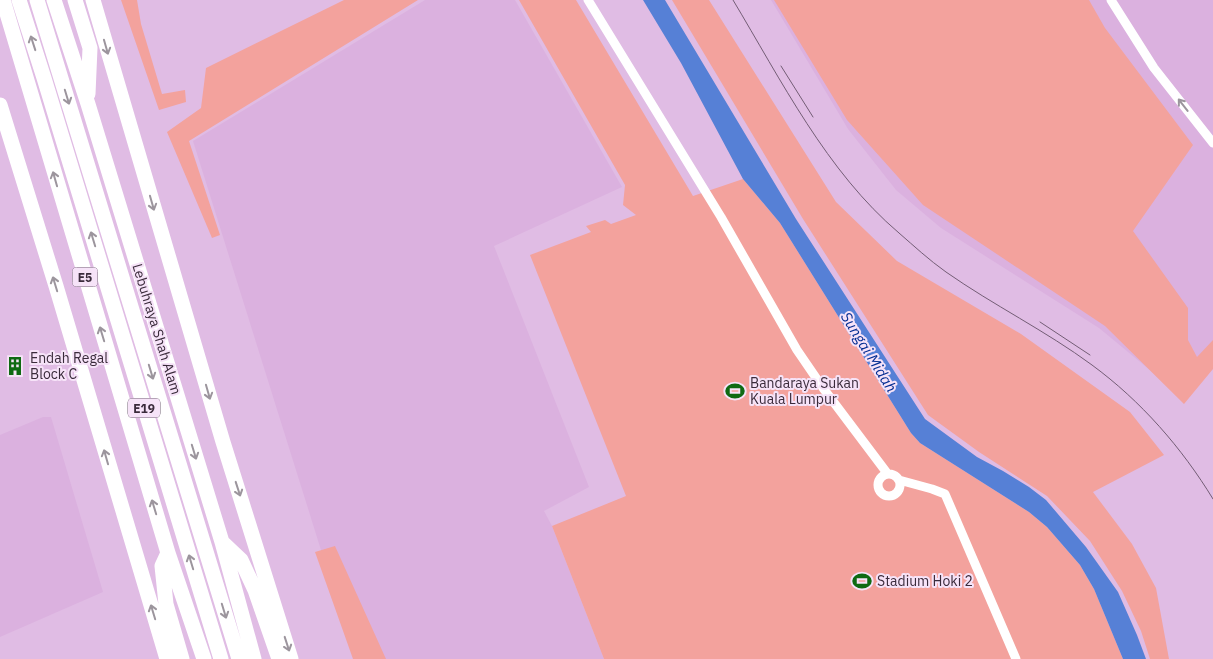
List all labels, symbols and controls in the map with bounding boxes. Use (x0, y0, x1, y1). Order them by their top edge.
one-way arrow (28, 35, 37, 51)
one-way arrow (102, 38, 112, 54)
one-way arrow (62, 88, 72, 104)
one-way arrow (1178, 98, 1188, 112)
one-way arrow (50, 171, 60, 187)
one-way arrow (148, 194, 158, 210)
one-way arrow (87, 232, 97, 248)
street label: Lebuhraya Shah Alam (129, 261, 185, 397)
road number: E5 (72, 268, 98, 286)
one-way arrow (50, 276, 60, 292)
water label: Sungai Midah (837, 308, 901, 396)
one-way arrow (96, 327, 106, 343)
place label: Endah Regal Block C (30, 349, 108, 383)
building icon: Endah Regal Block C (4, 355, 26, 377)
one-way arrow (147, 364, 156, 380)
place label: Bandaraya Sukan Kuala Lumpur (750, 374, 859, 408)
sports icon: Bandaraya Sukan Kuala Lumpur (724, 380, 746, 402)
one-way arrow (204, 384, 214, 400)
road number: E19 (128, 398, 160, 418)
one-way arrow (190, 443, 200, 459)
one-way arrow (101, 449, 111, 465)
one-way arrow (233, 480, 243, 496)
one-way arrow (148, 499, 158, 515)
one-way arrow (185, 555, 195, 571)
sports icon: Stadium Hoki 2 (851, 570, 873, 592)
place label: Stadium Hoki 2 (877, 572, 973, 590)
one-way arrow (220, 603, 230, 619)
one-way arrow (147, 605, 157, 621)
one-way arrow (282, 635, 292, 651)

